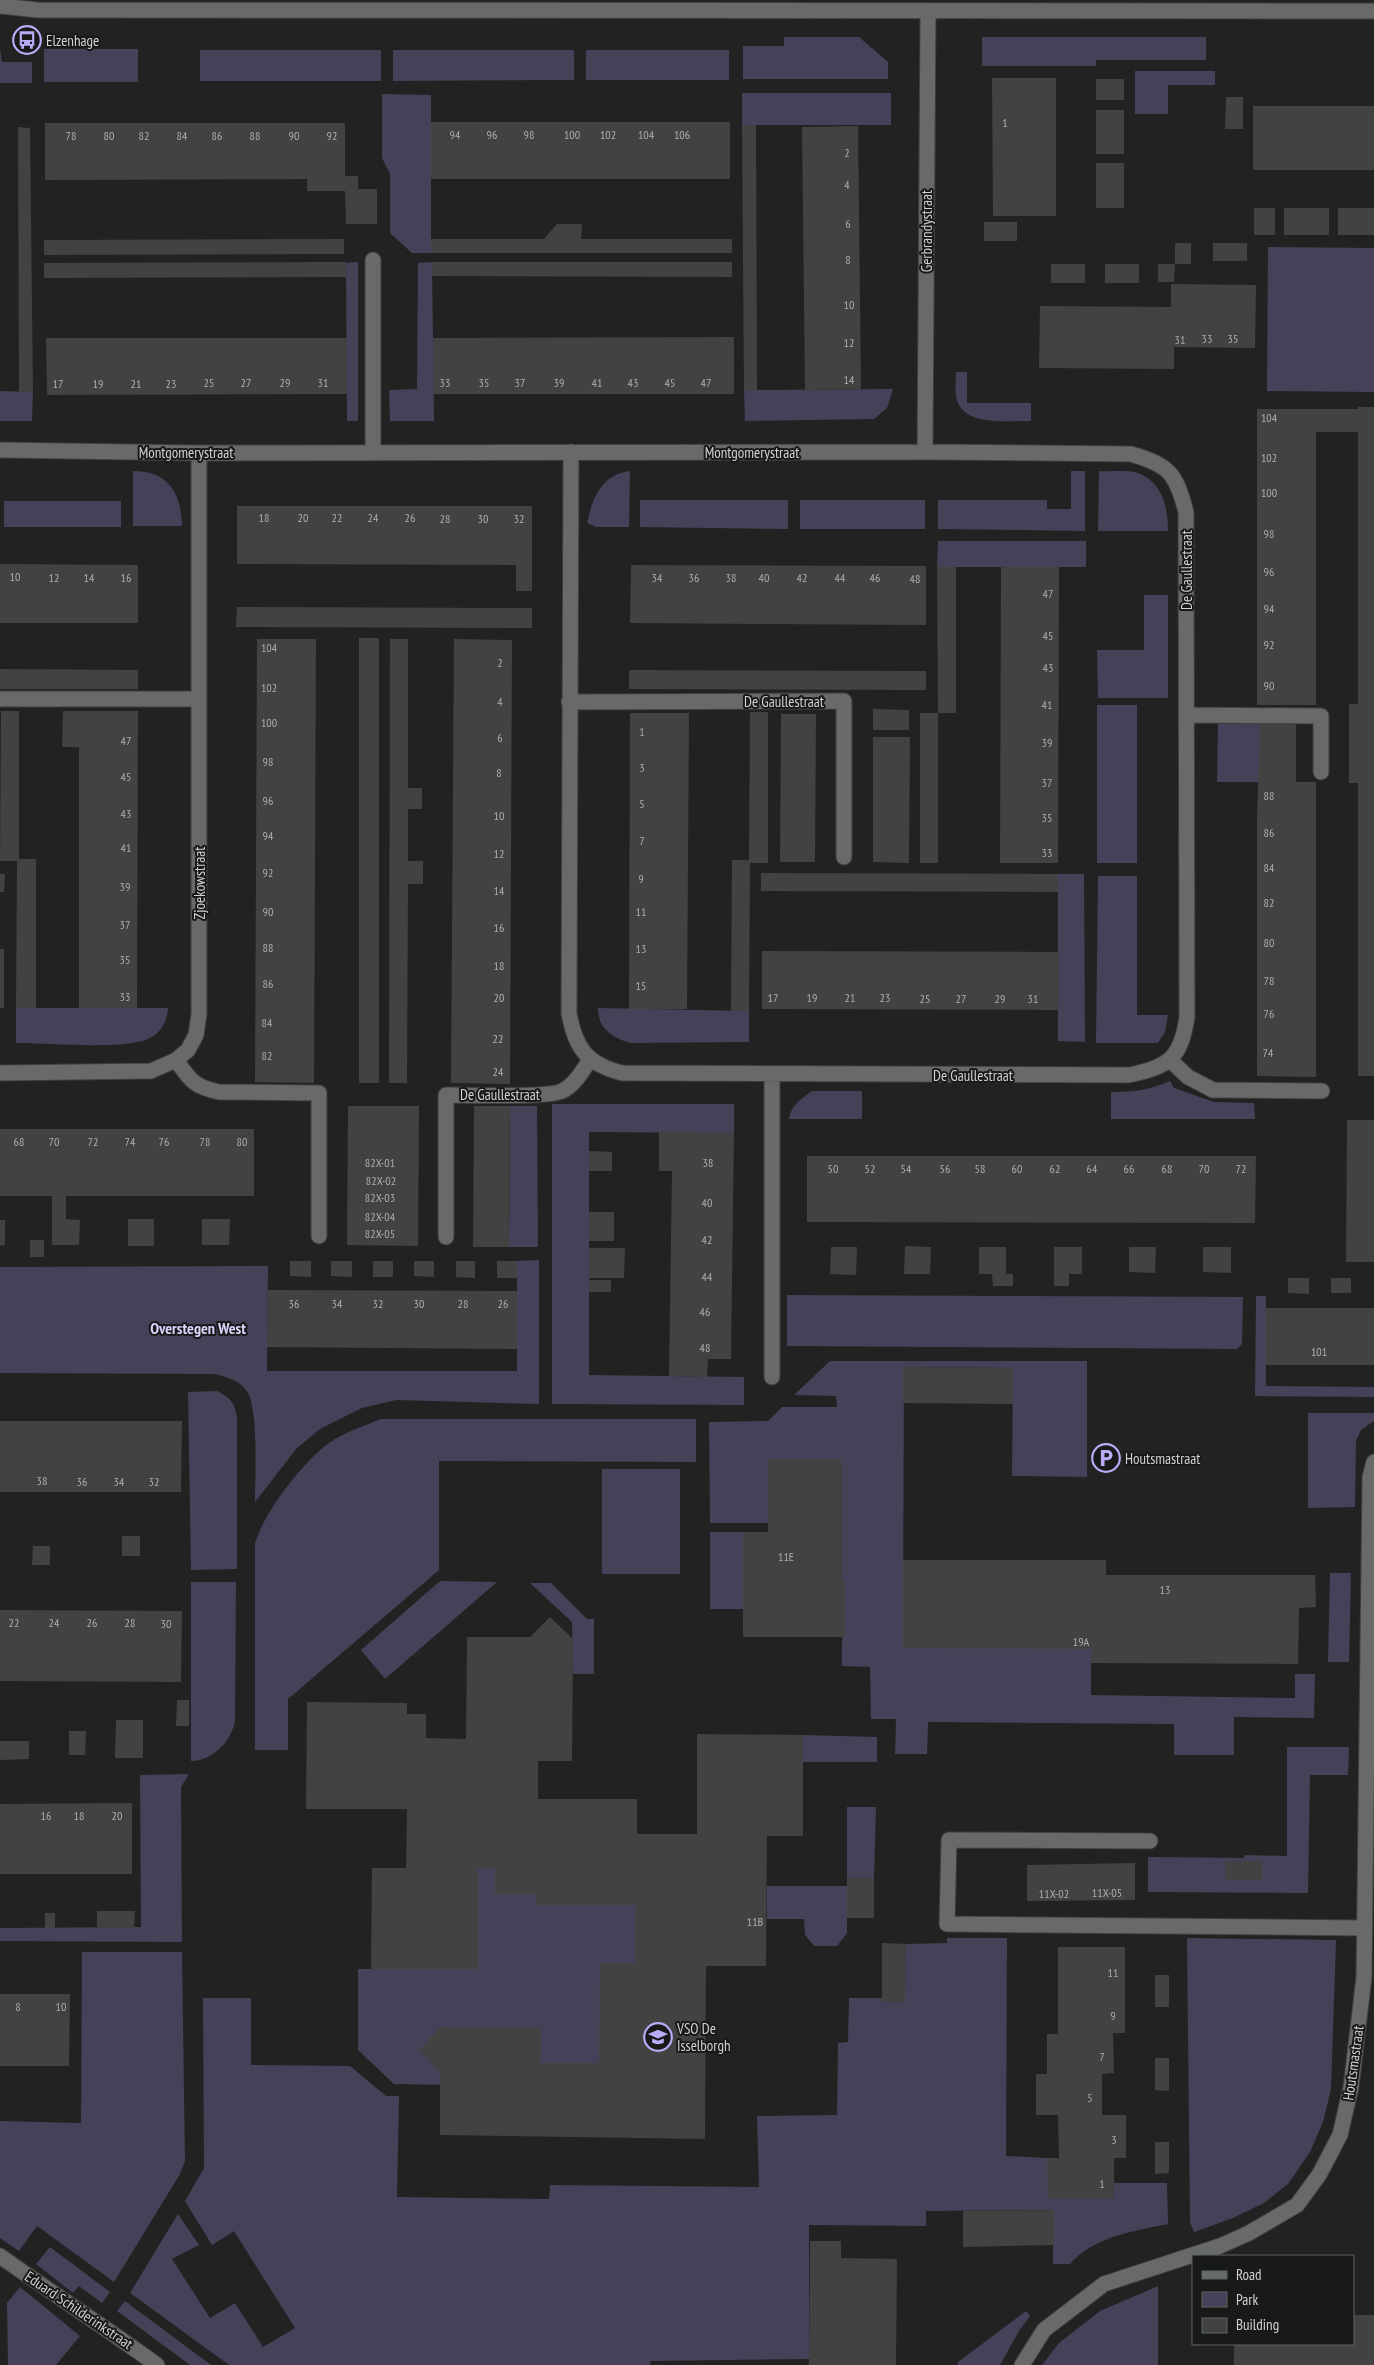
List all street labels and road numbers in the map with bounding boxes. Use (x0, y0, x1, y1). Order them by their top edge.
street label: Gerbrandystraat (917, 190, 936, 272)
street label: Montgomerystraat (139, 443, 233, 462)
street label: Montgomerystraat (705, 443, 799, 462)
street label: De Gaullestraat (1177, 530, 1196, 610)
street label: De Gaullestraat (744, 692, 824, 711)
street label: Zjoekowstraat (190, 847, 209, 919)
street label: De Gaullestraat (933, 1066, 1013, 1085)
street label: De Gaullestraat (460, 1085, 540, 1104)
street label: Houtsmastraat (1338, 2024, 1368, 2102)
street label: Eduard Schilderinkstraat (21, 2267, 137, 2353)

